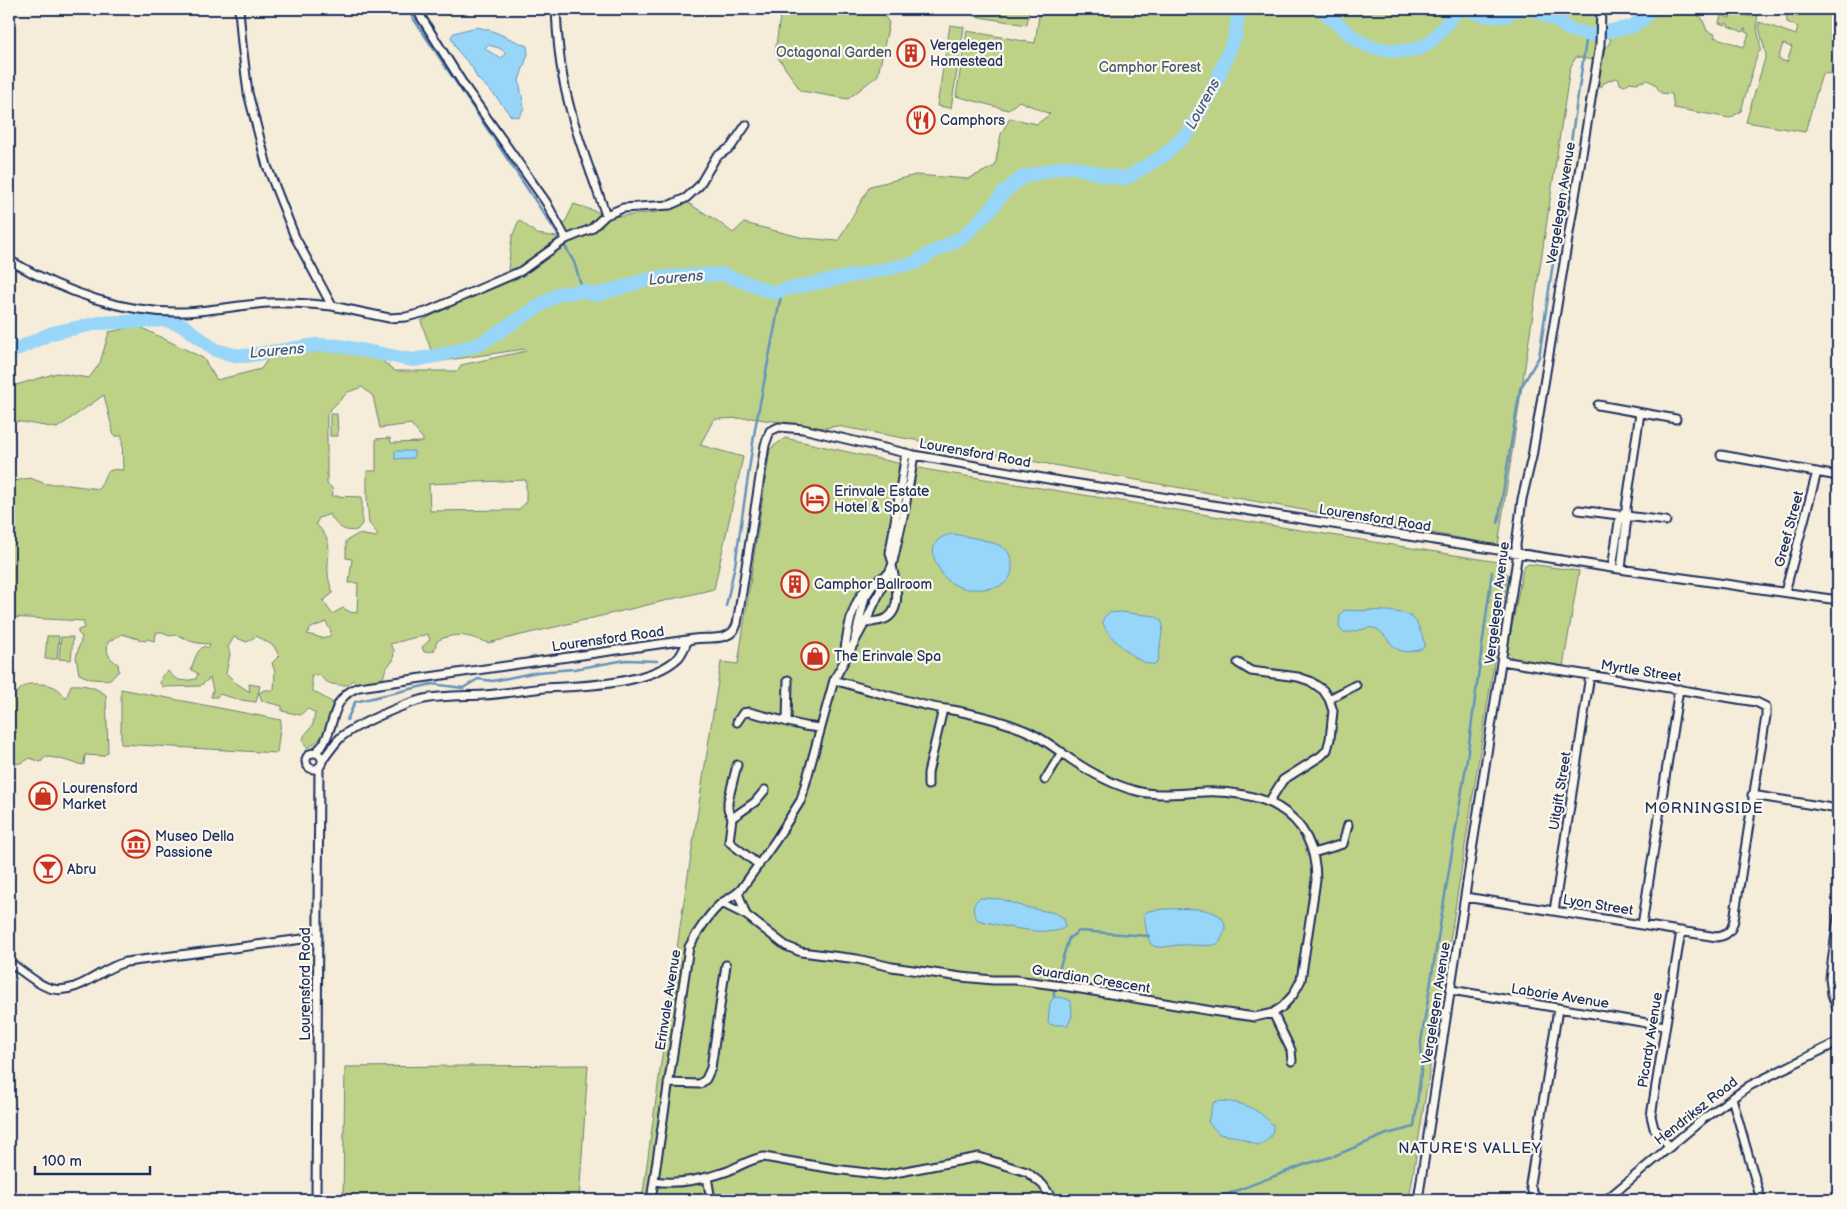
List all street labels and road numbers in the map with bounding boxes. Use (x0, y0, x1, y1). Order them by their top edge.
street label: Vergelegen Avenue (1543, 141, 1579, 265)
street label: Lourensford Road (918, 435, 1032, 471)
street label: Greef Street (1771, 488, 1808, 569)
street label: Lourensford Road (1318, 501, 1432, 535)
street label: Vergelegen Avenue (1481, 541, 1513, 665)
street label: Lourensford Road (551, 623, 665, 655)
street label: Myrtle Street (1600, 656, 1683, 686)
street label: Uitgift Street (1545, 750, 1575, 832)
street label: Lyon Street (1561, 891, 1635, 919)
street label: Lourensford Road (297, 927, 314, 1041)
street label: Vergelegen Avenue (1418, 941, 1454, 1065)
street label: Erinvale Avenue (652, 948, 684, 1052)
street label: Guardian Crescent (1031, 961, 1152, 997)
street label: Laborie Avenue (1510, 980, 1610, 1012)
street label: Picardy Avenue (1634, 991, 1666, 1089)
street label: Hendriksz Road (1651, 1073, 1741, 1149)

